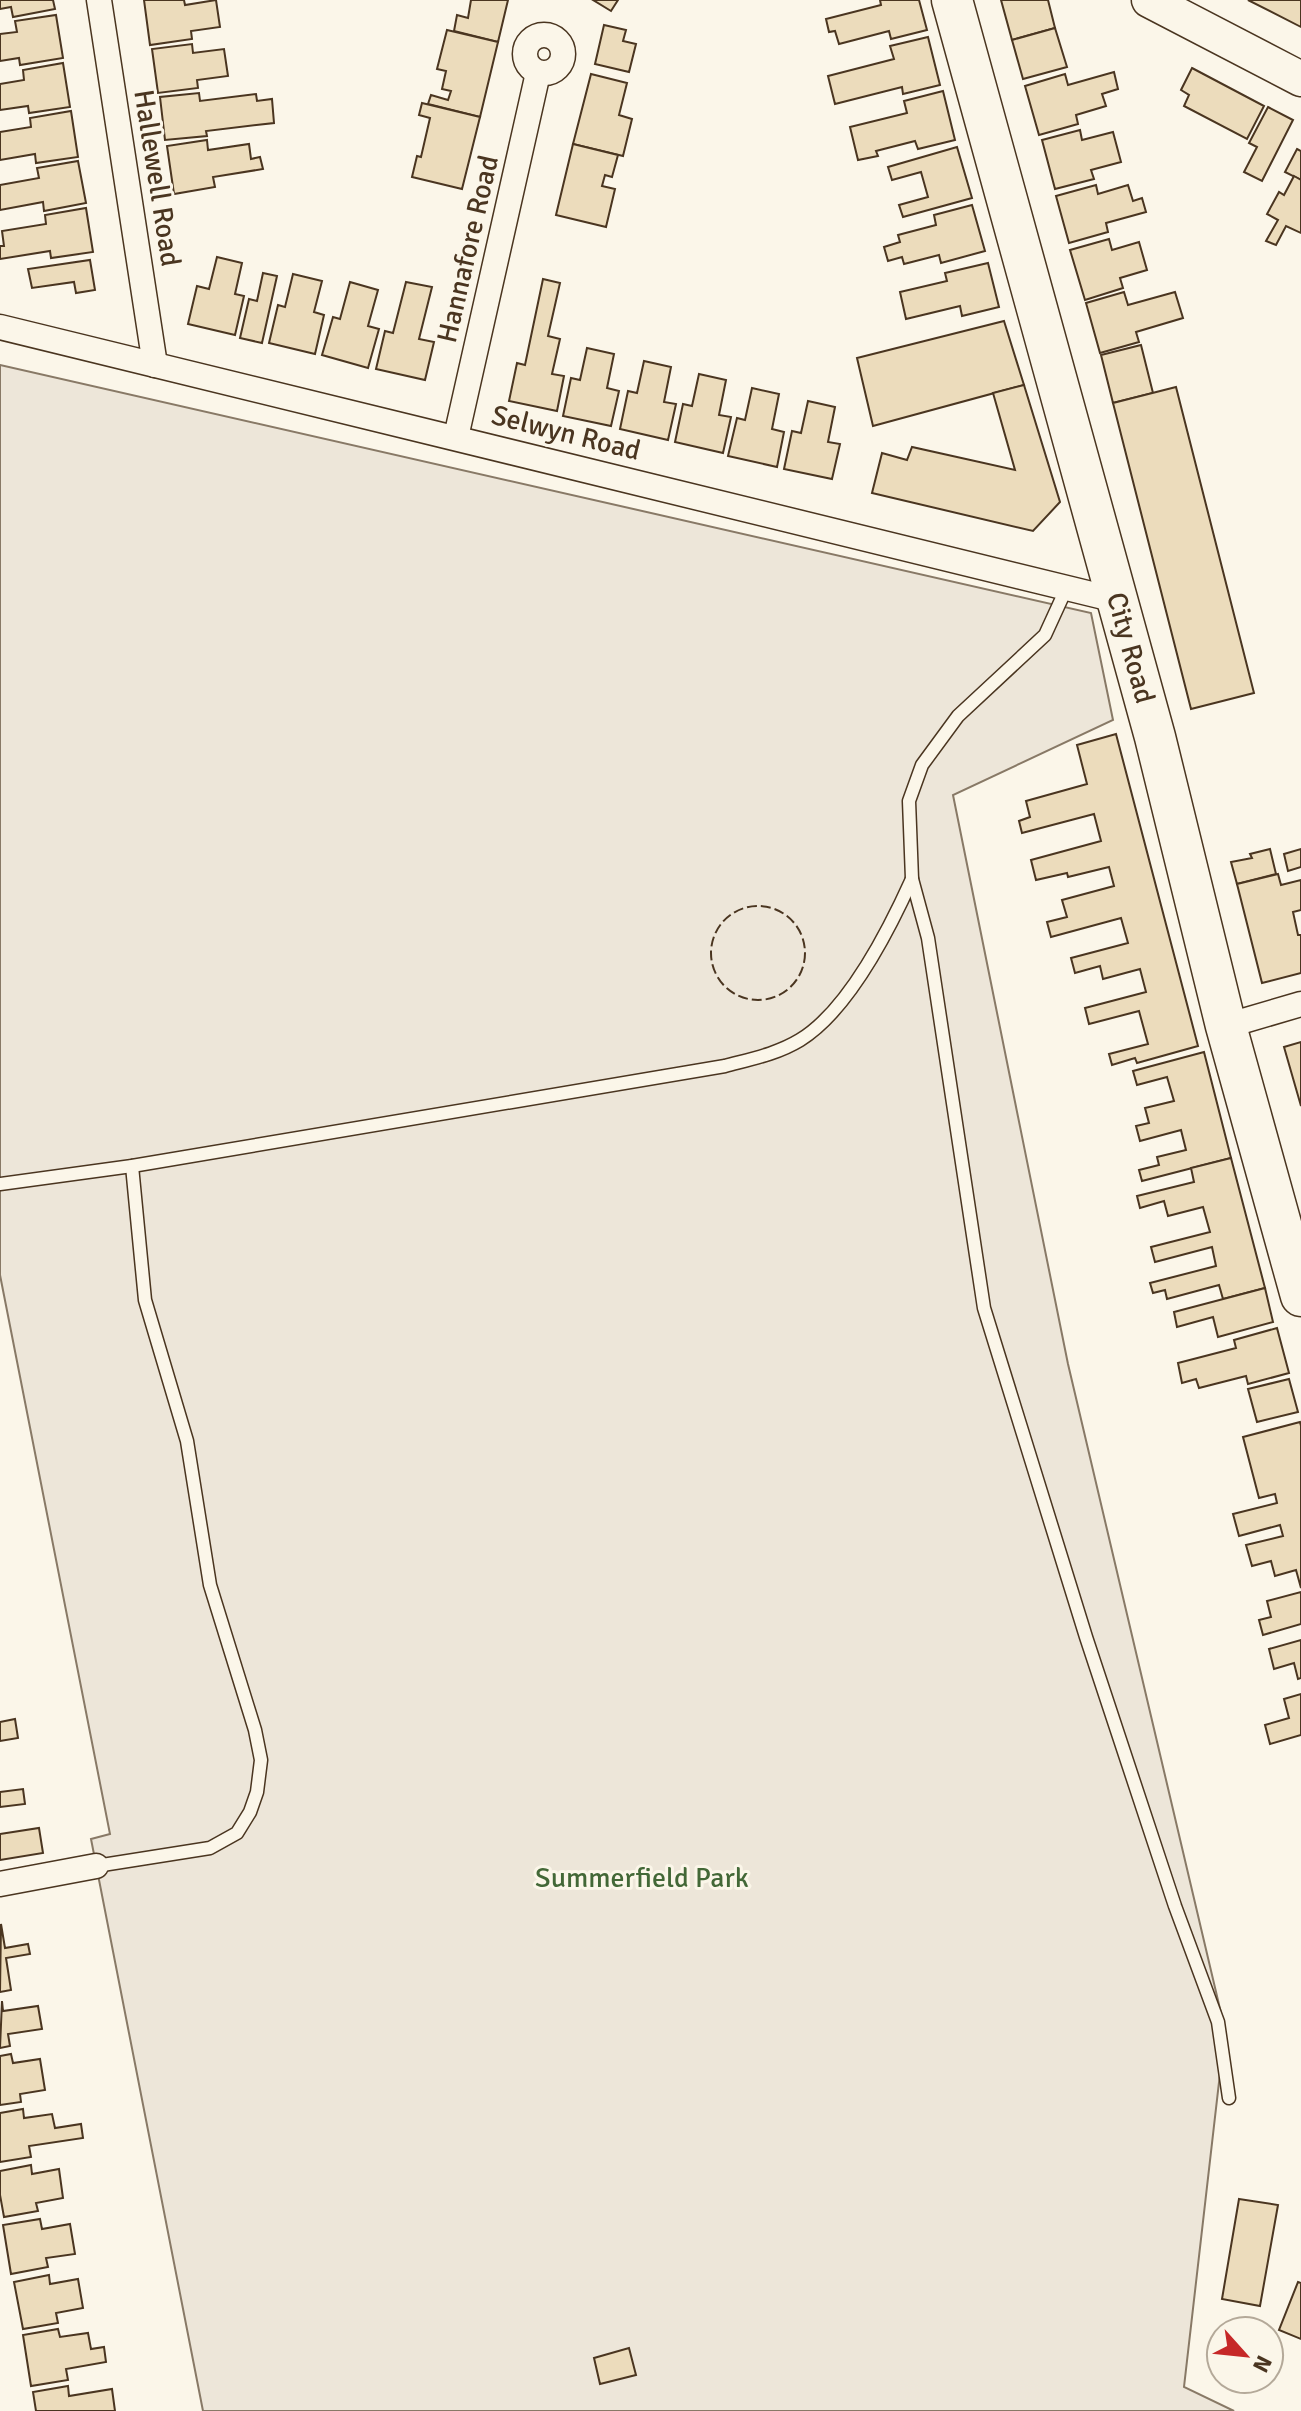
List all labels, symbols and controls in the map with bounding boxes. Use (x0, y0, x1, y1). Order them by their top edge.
street label: Hallewell Road (126, 87, 188, 269)
street label: Hannafore Road (430, 152, 506, 346)
street label: Selwyn Road (488, 398, 644, 468)
street label: City Road (1099, 589, 1162, 707)
park label: Summerfield Park (535, 1861, 749, 1895)
north arrow (1205, 2315, 1285, 2395)
text: N (1247, 2351, 1278, 2377)

